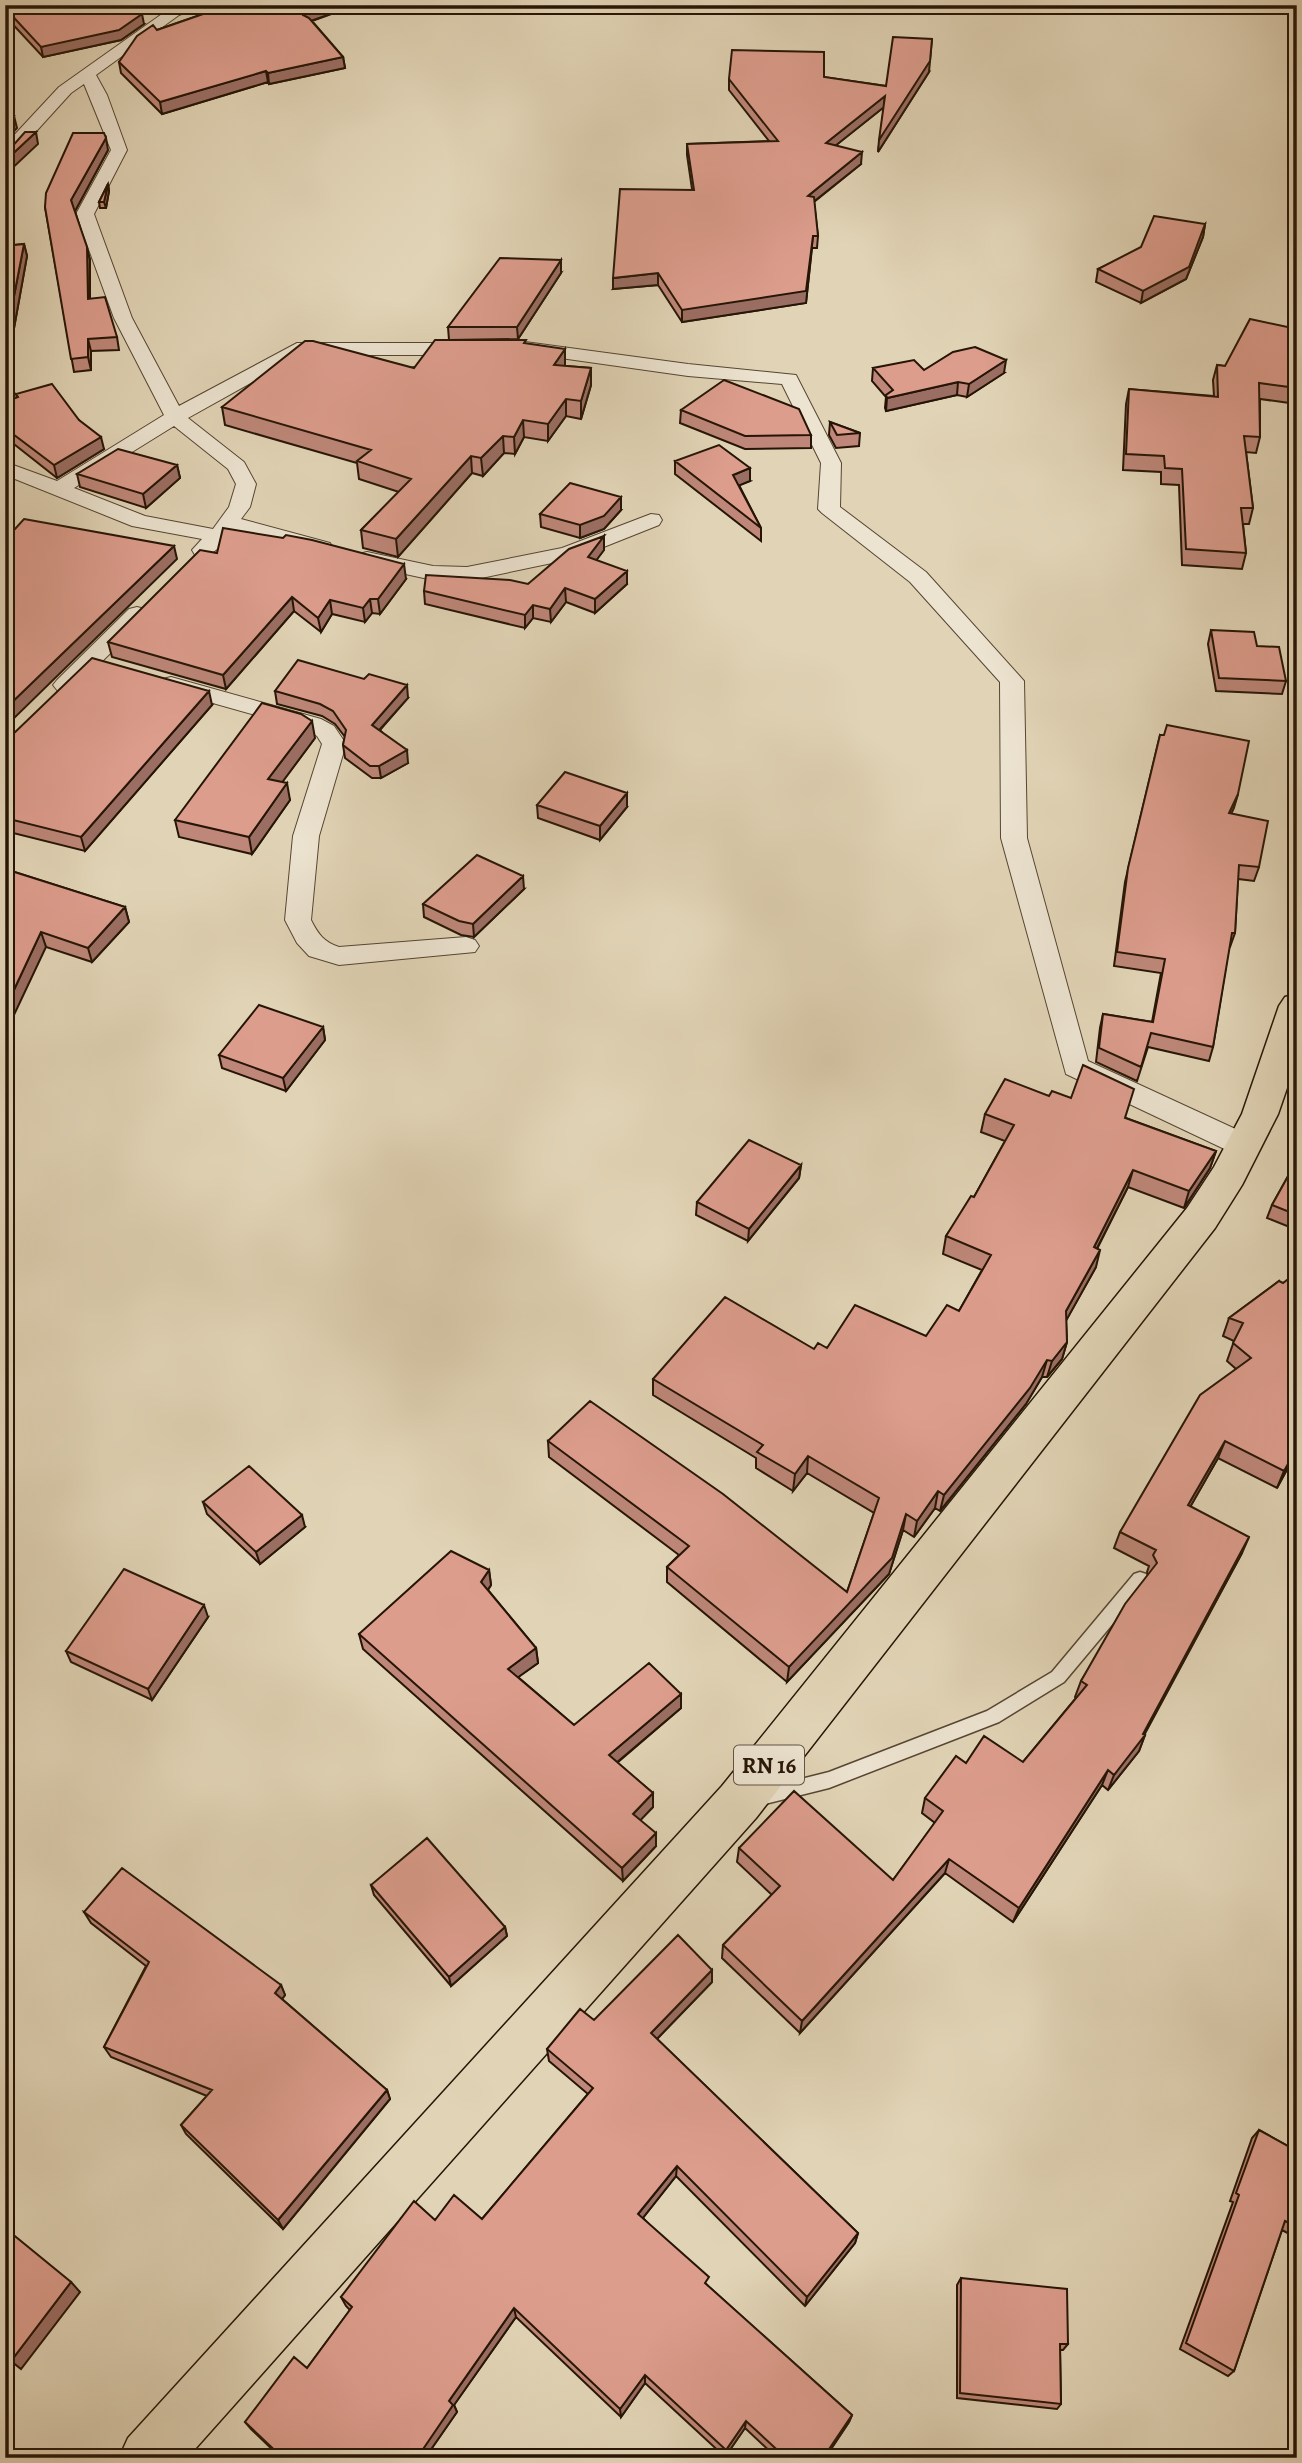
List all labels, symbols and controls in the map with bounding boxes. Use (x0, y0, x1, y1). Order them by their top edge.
road number: RN 16 (734, 1746, 804, 1784)

